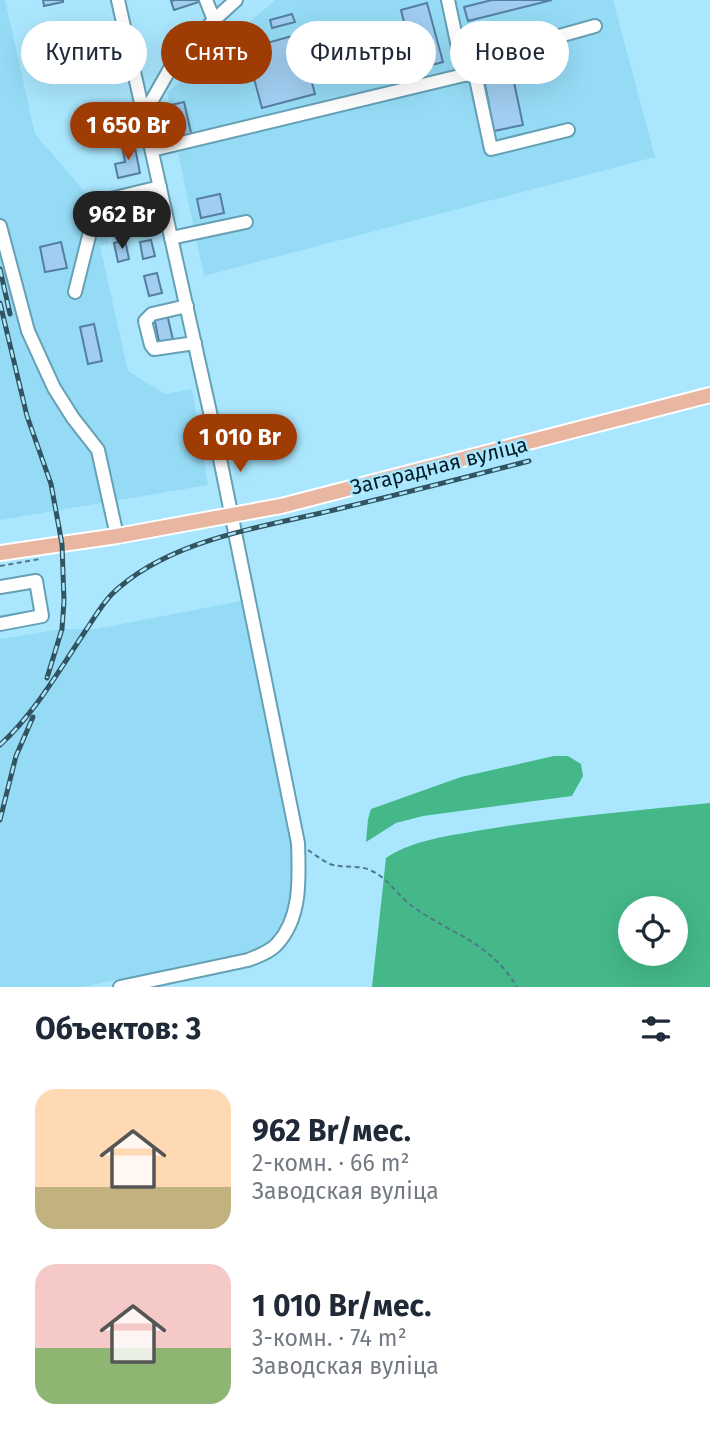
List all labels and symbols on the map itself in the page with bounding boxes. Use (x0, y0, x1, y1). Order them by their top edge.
pin: 1 650 Br (56, 102, 200, 162)
pin: 962 Br (65, 191, 179, 251)
pin: 1 010 Br (168, 414, 312, 474)
street label: Загарадная вуліца (348, 431, 530, 501)

